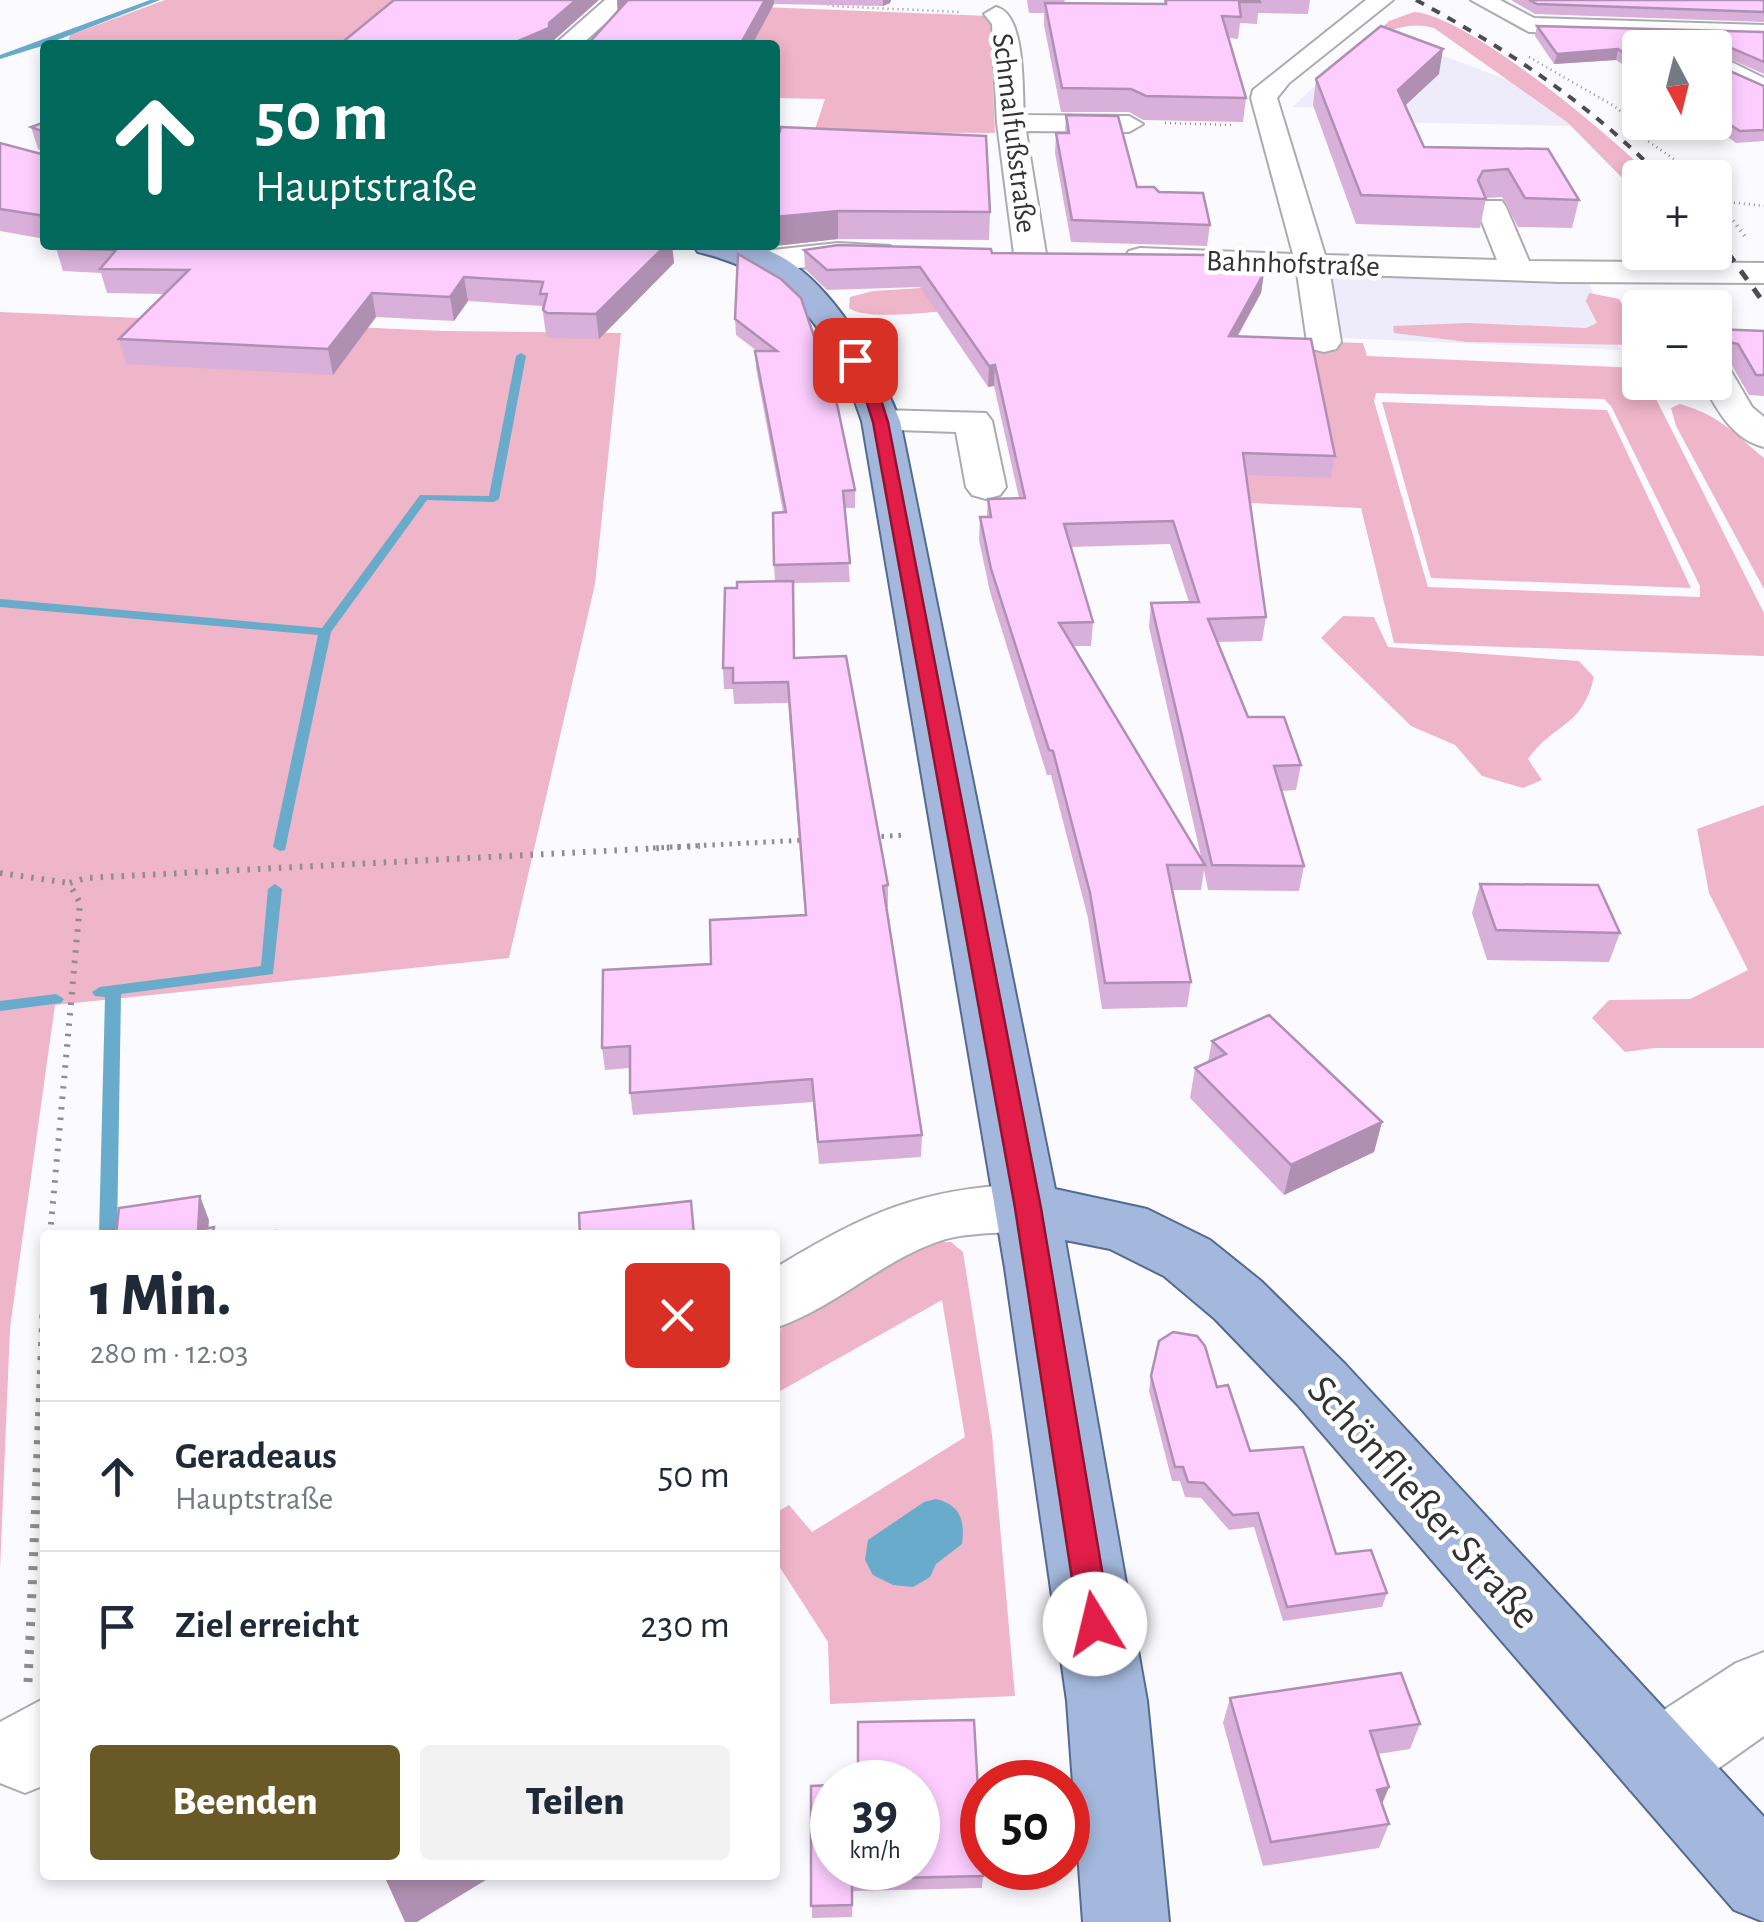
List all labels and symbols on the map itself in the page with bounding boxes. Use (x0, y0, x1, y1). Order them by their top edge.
north arrow (1622, 30, 1732, 140)
street label: Schmalfußstraße (987, 32, 1041, 235)
street label: Bahnhofstraße (1206, 246, 1380, 282)
pin (813, 318, 898, 403)
street label: Schönfließer Straße (1300, 1368, 1547, 1637)
position arrow (1043, 1572, 1147, 1676)
speed limit sign: 50 (960, 1760, 1090, 1890)

